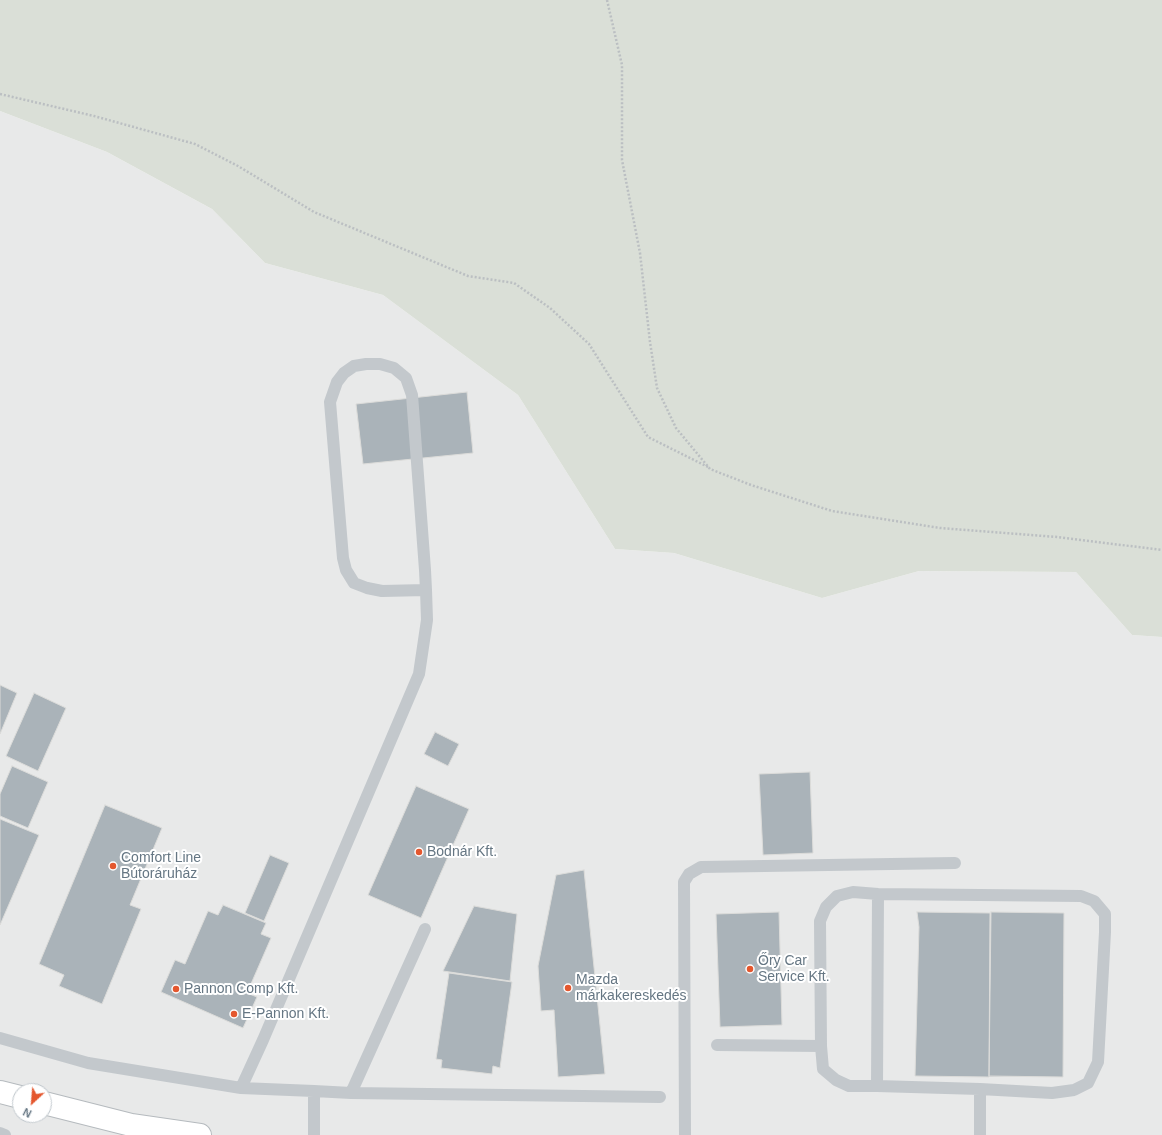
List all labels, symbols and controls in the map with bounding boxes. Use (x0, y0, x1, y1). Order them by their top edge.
place label: Bodnár Kft. (427, 844, 497, 860)
marker: Bodnár Kft. (414, 847, 424, 857)
place label: Comfort Line Bútoráruház (121, 850, 201, 882)
marker: Comfort Line Bútoráruház (108, 861, 118, 871)
place label: Őry Car Service Kft. (758, 953, 830, 986)
marker: Őry Car Service Kft. (745, 964, 755, 974)
place label: Mazda márkakereskedés (576, 972, 686, 1004)
place label: Pannon Comp Kft. (184, 981, 298, 997)
marker: Mazda márkakereskedés (563, 983, 573, 993)
marker: Pannon Comp Kft. (171, 984, 181, 994)
place label: E-Pannon Kft. (242, 1006, 329, 1022)
marker: E-Pannon Kft. (229, 1009, 239, 1019)
north arrow (12, 1083, 52, 1123)
text: N (21, 1106, 33, 1120)

